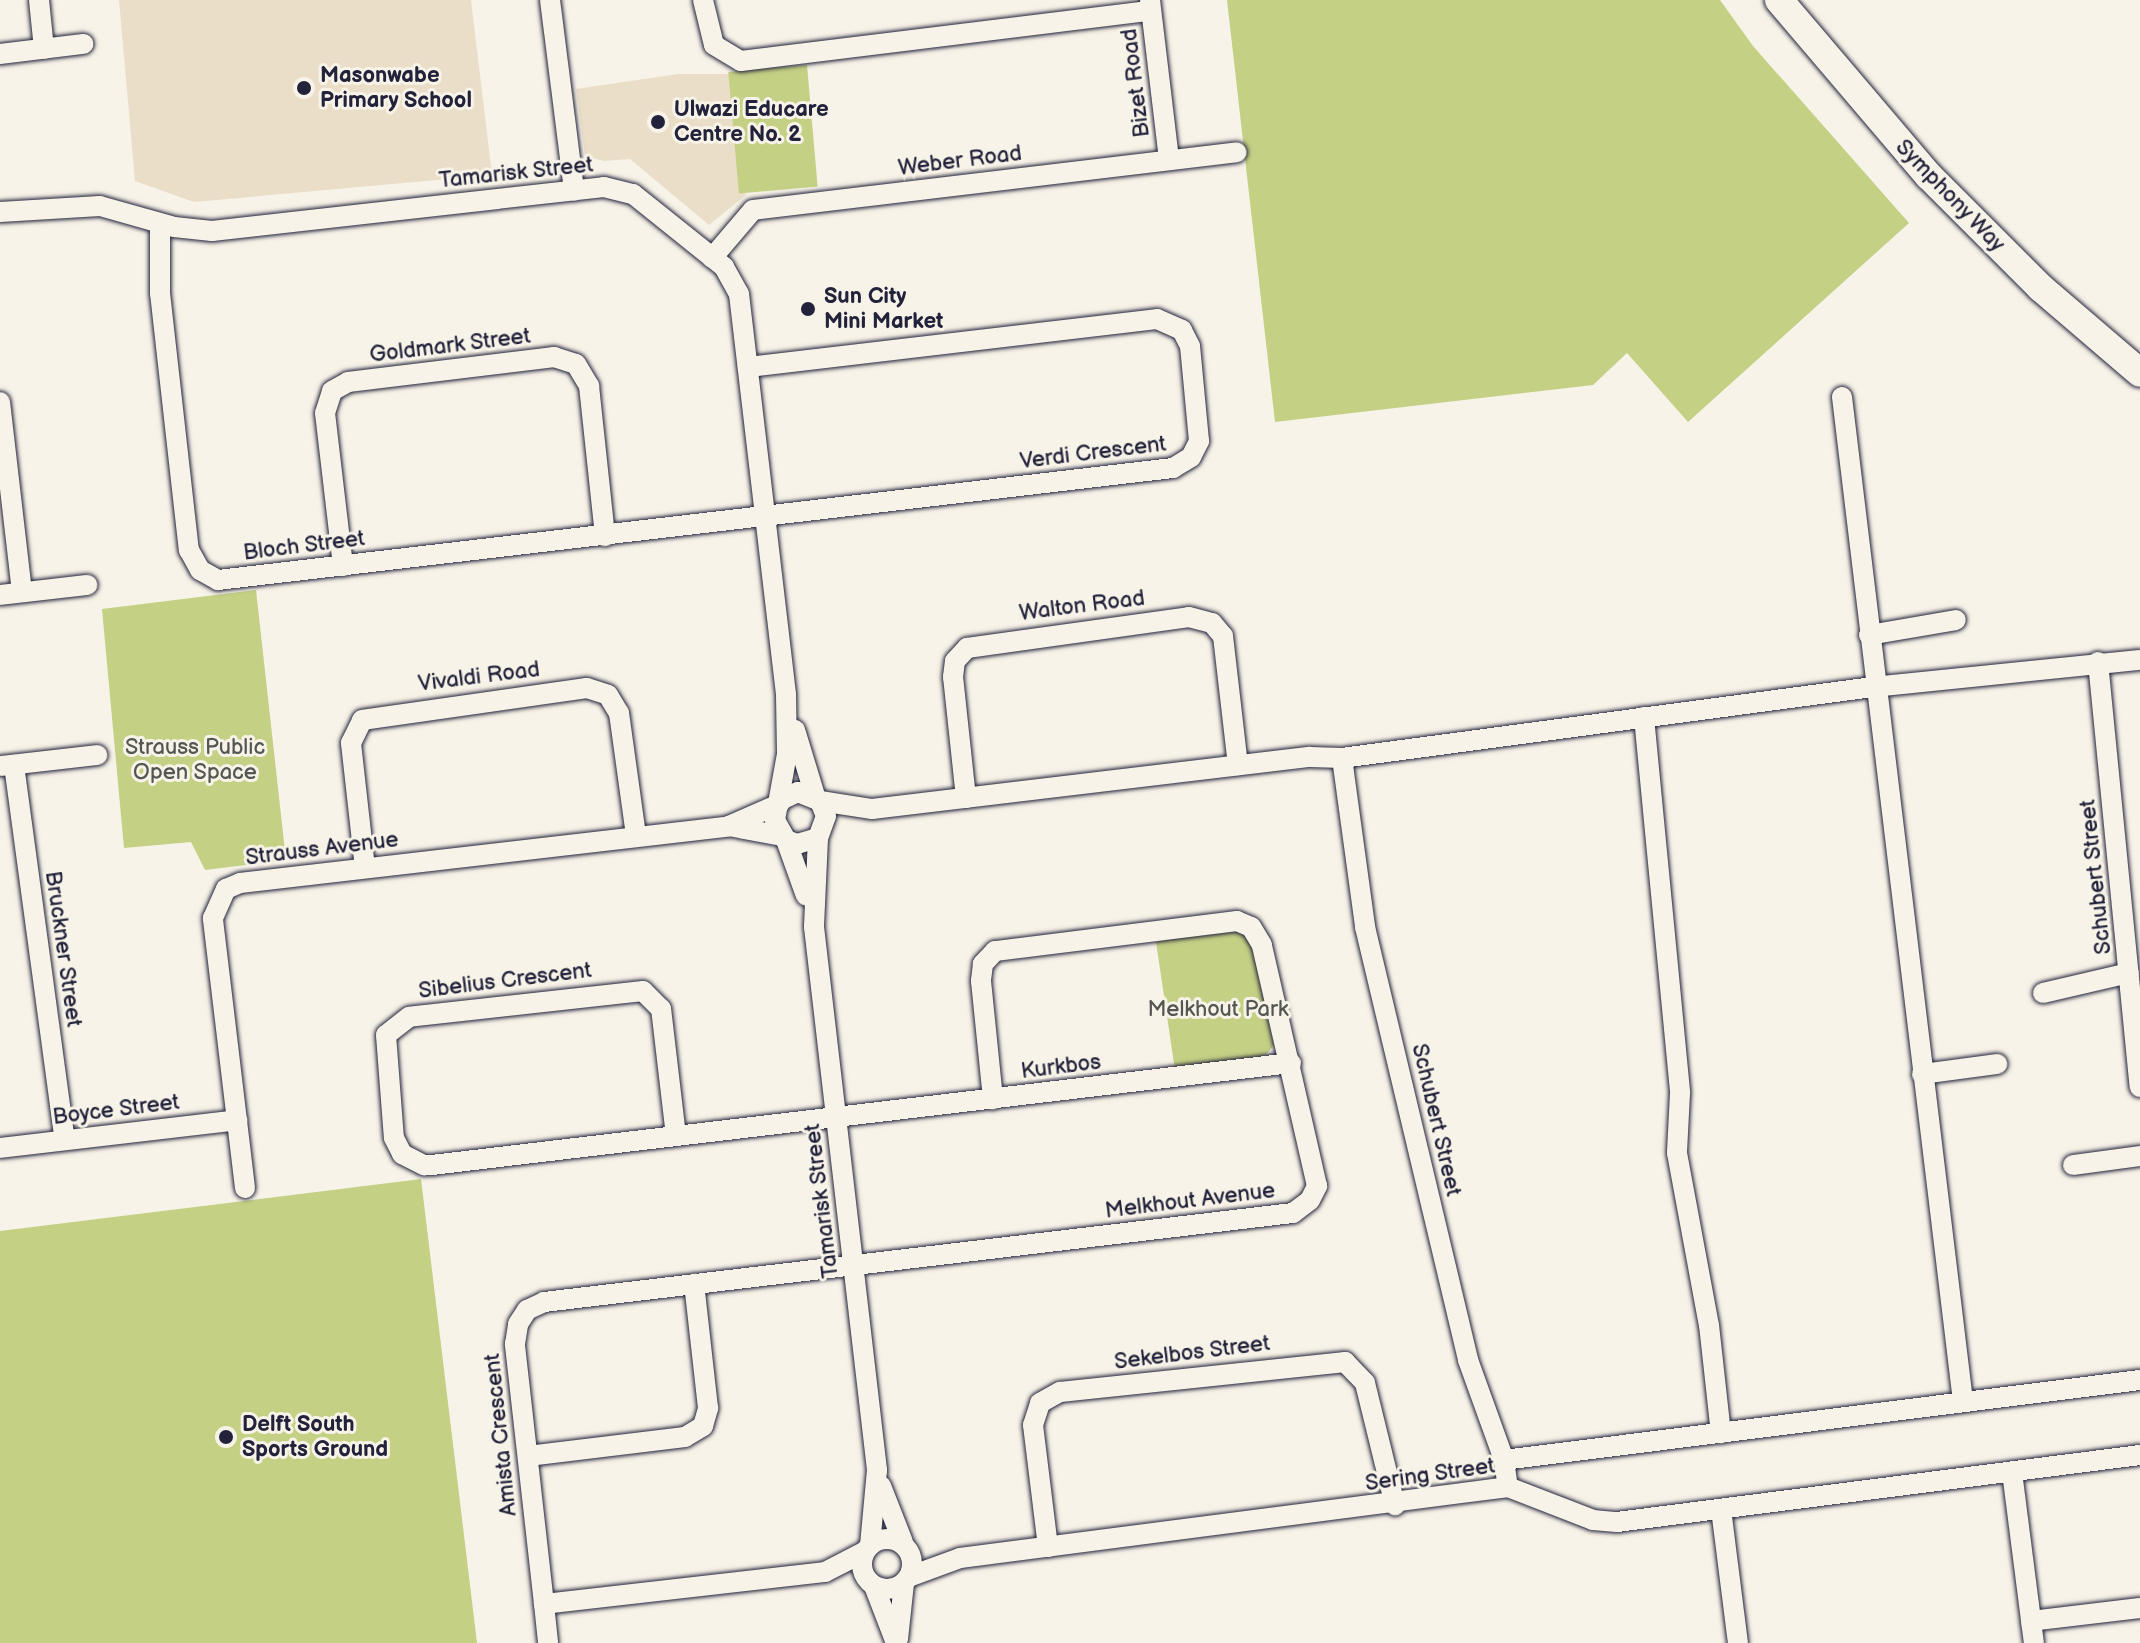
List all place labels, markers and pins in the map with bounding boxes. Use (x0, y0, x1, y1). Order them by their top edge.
place label: Masonwabe Primary School (320, 62, 473, 114)
marker: Masonwabe Primary School (295, 79, 313, 97)
place label: Ulwazi Educare Centre No. 2 (674, 96, 829, 148)
marker: Ulwazi Educare Centre No. 2 (649, 113, 667, 131)
place label: Sun City Mini Market (824, 283, 943, 334)
marker: Sun City Mini Market (799, 300, 817, 318)
place label: Delft South Sports Ground (242, 1411, 388, 1462)
marker: Delft South Sports Ground (217, 1428, 235, 1446)

